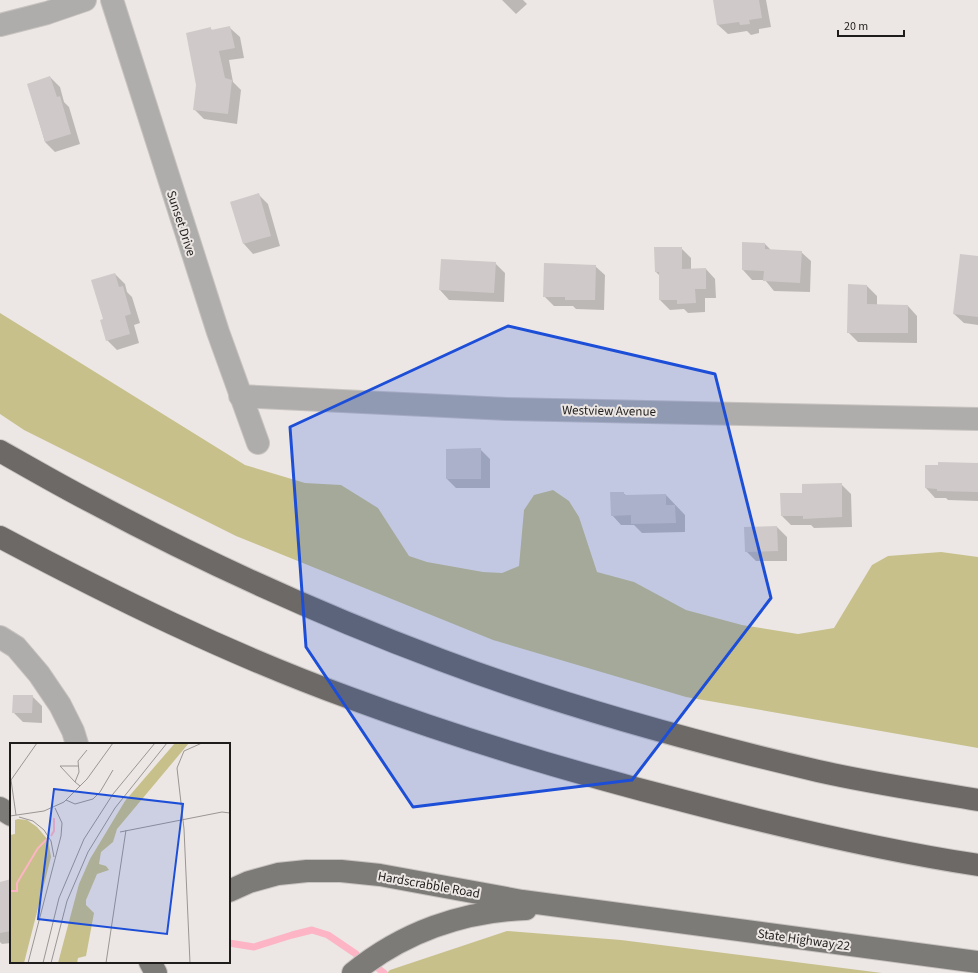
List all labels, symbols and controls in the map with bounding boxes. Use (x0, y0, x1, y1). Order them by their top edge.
scale bar (838, 12, 904, 38)
text: 20 m (844, 18, 868, 35)
street label: Sunset Drive (162, 188, 200, 258)
street label: Westview Avenue (562, 401, 656, 421)
inset map (10, 743, 230, 963)
street label: Hardscrabble Road (376, 867, 481, 903)
street label: State Highway 22 (757, 925, 851, 955)

